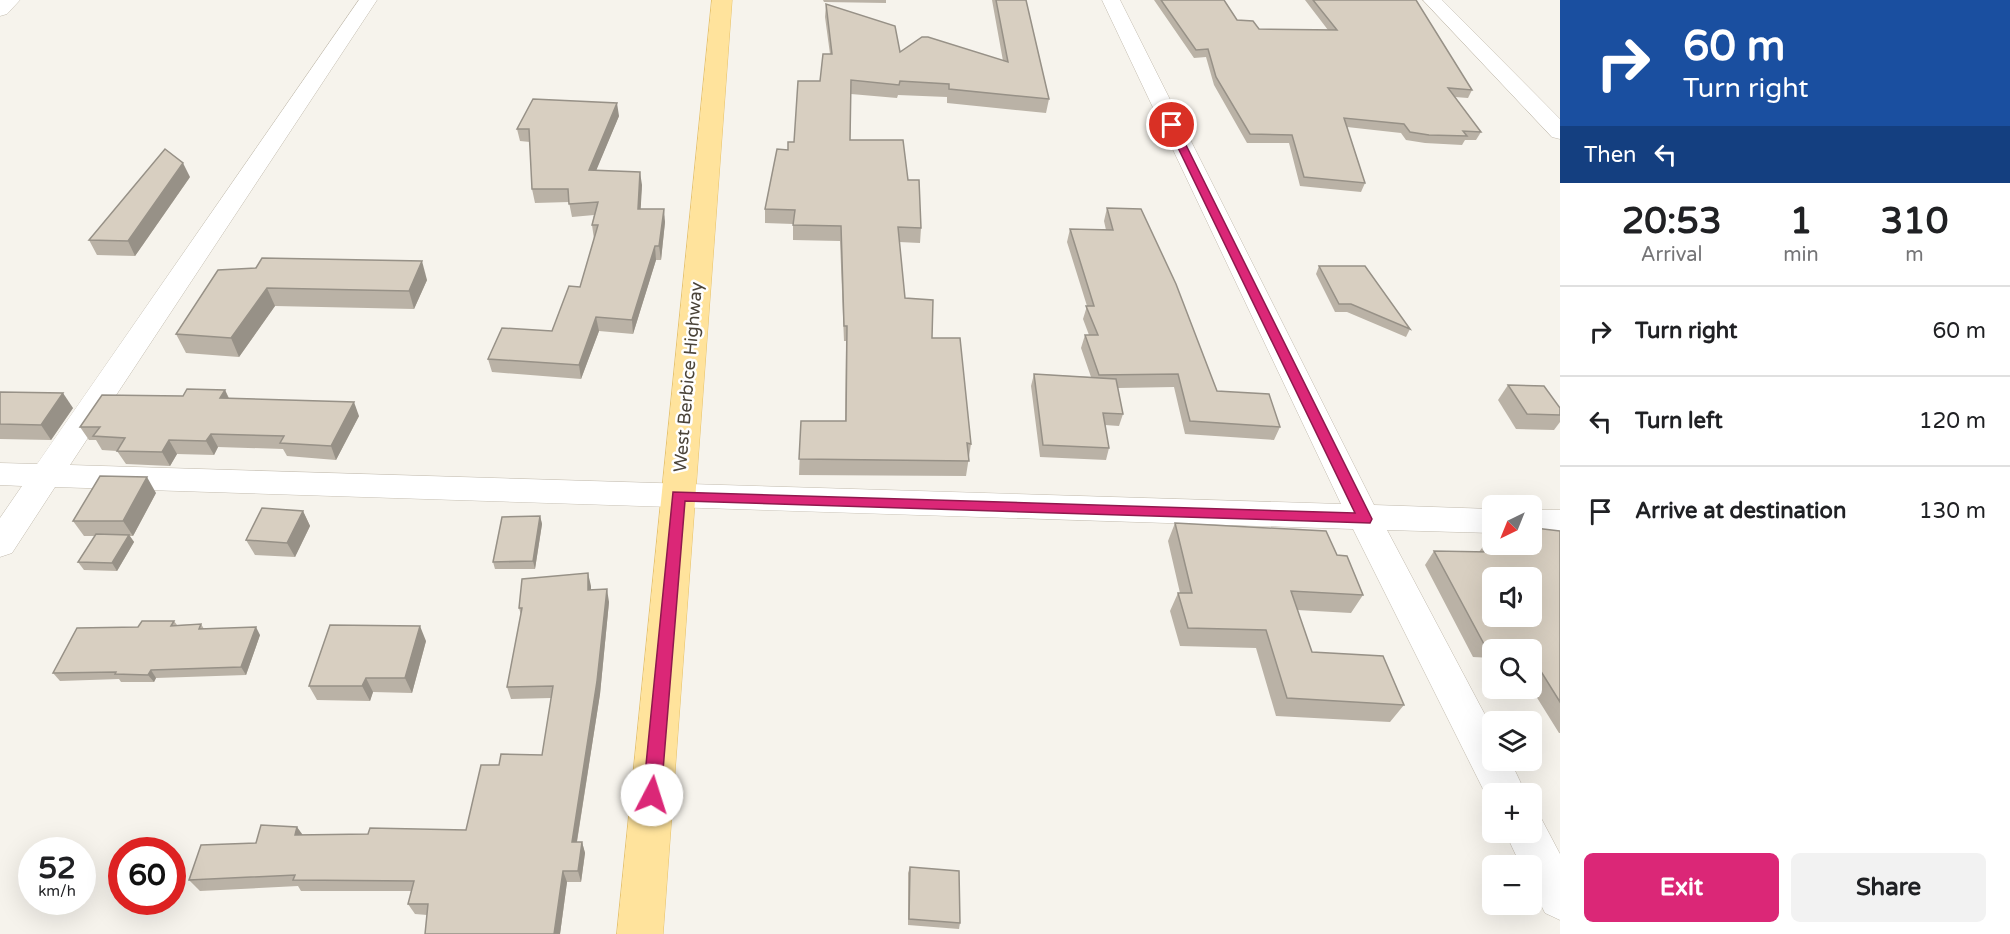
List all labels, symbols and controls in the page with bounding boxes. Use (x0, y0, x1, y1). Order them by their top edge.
text: 60 m (1683, 21, 1785, 72)
icon: right (1584, 24, 1662, 102)
text: Turn right (1683, 72, 1809, 105)
pin (1146, 99, 1197, 150)
icon: arrive (1155, 108, 1188, 141)
icon: left (1649, 138, 1682, 171)
text: Then (1584, 142, 1637, 168)
text: 20:53 (1622, 200, 1722, 243)
text: 1 (1790, 200, 1812, 243)
text: 310 (1880, 200, 1948, 243)
text: Arrival (1641, 243, 1703, 267)
text: min (1783, 243, 1819, 267)
text: m (1905, 243, 1924, 267)
street label: West Berbice Highway (669, 280, 707, 473)
icon: right (1584, 315, 1617, 348)
text: Turn right (1635, 318, 1737, 344)
text: 60 m (1932, 318, 1986, 344)
icon: left (1584, 405, 1617, 438)
text: Turn left (1635, 408, 1723, 434)
text: 120 m (1919, 408, 1986, 434)
north arrow (1482, 495, 1542, 555)
map controls (1482, 495, 1542, 915)
icon: arrive (1584, 495, 1617, 528)
text: Arrive at destination (1635, 498, 1846, 524)
text: 130 m (1919, 498, 1986, 524)
button: sound (1482, 567, 1542, 627)
button: search (1482, 639, 1542, 699)
button: layers (1482, 711, 1542, 771)
position arrow (620, 763, 684, 827)
button: + (1482, 783, 1542, 843)
speed limit sign: 60 (108, 837, 186, 915)
text: 52 (38, 850, 76, 887)
button: Exit (1584, 853, 1779, 922)
button: Share (1791, 853, 1986, 922)
button: − (1482, 855, 1542, 915)
text: km/h (38, 882, 76, 900)

